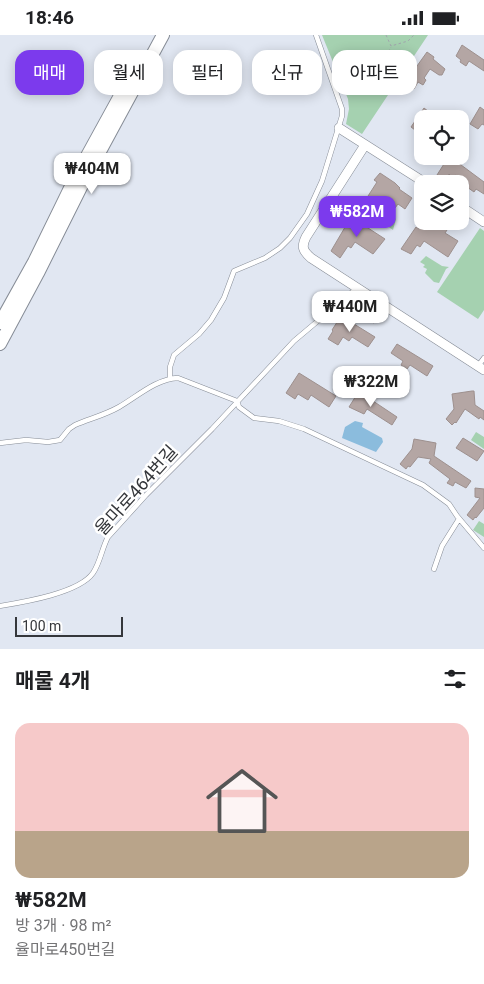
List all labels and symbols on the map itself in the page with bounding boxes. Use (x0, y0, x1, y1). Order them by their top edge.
pin: ₩404M (57, 153, 127, 195)
pin: ₩582M (322, 195, 392, 238)
pin: ₩440M (315, 291, 385, 333)
pin: ₩322M (336, 365, 406, 408)
street label: 율마로464번길 (90, 441, 182, 539)
scale bar (15, 614, 122, 637)

